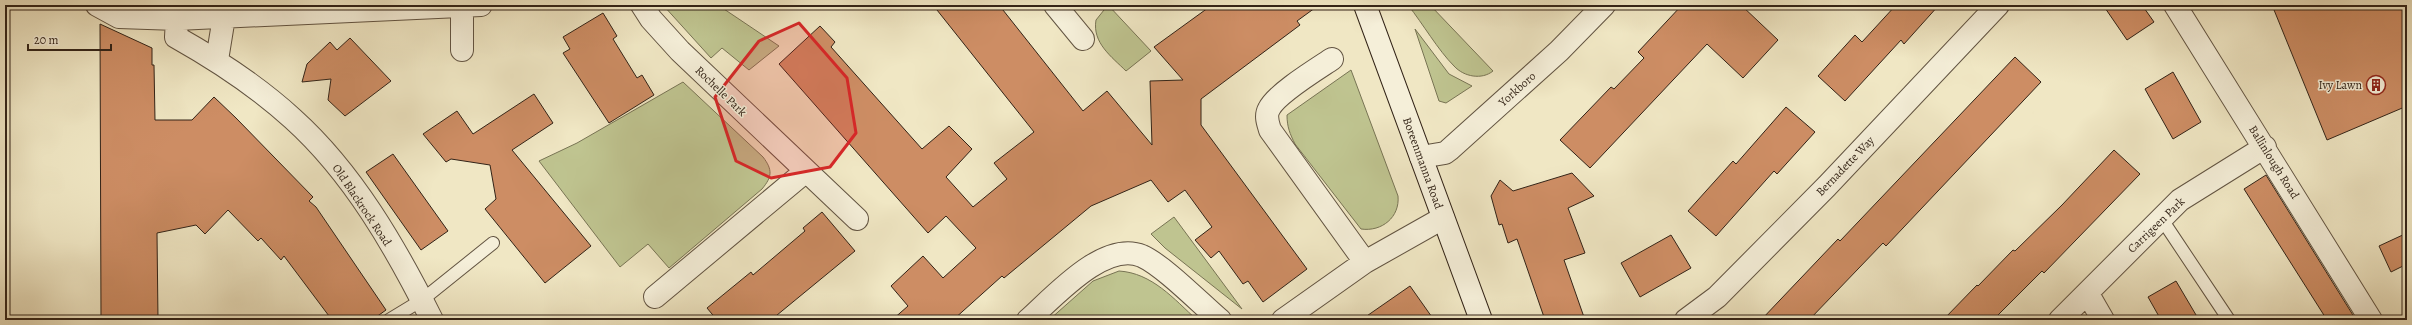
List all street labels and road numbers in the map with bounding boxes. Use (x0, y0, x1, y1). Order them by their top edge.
street label: Rochelle Park (692, 62, 750, 120)
street label: Yorkboro (1494, 68, 1539, 111)
street label: Boreenmanna Road (1399, 115, 1447, 212)
street label: Ballinlough Road (2245, 122, 2303, 202)
street label: Bernadette Way (1812, 132, 1878, 199)
street label: Old Blackrock Road (329, 161, 396, 250)
street label: Carrigeen Park (2124, 194, 2188, 256)

